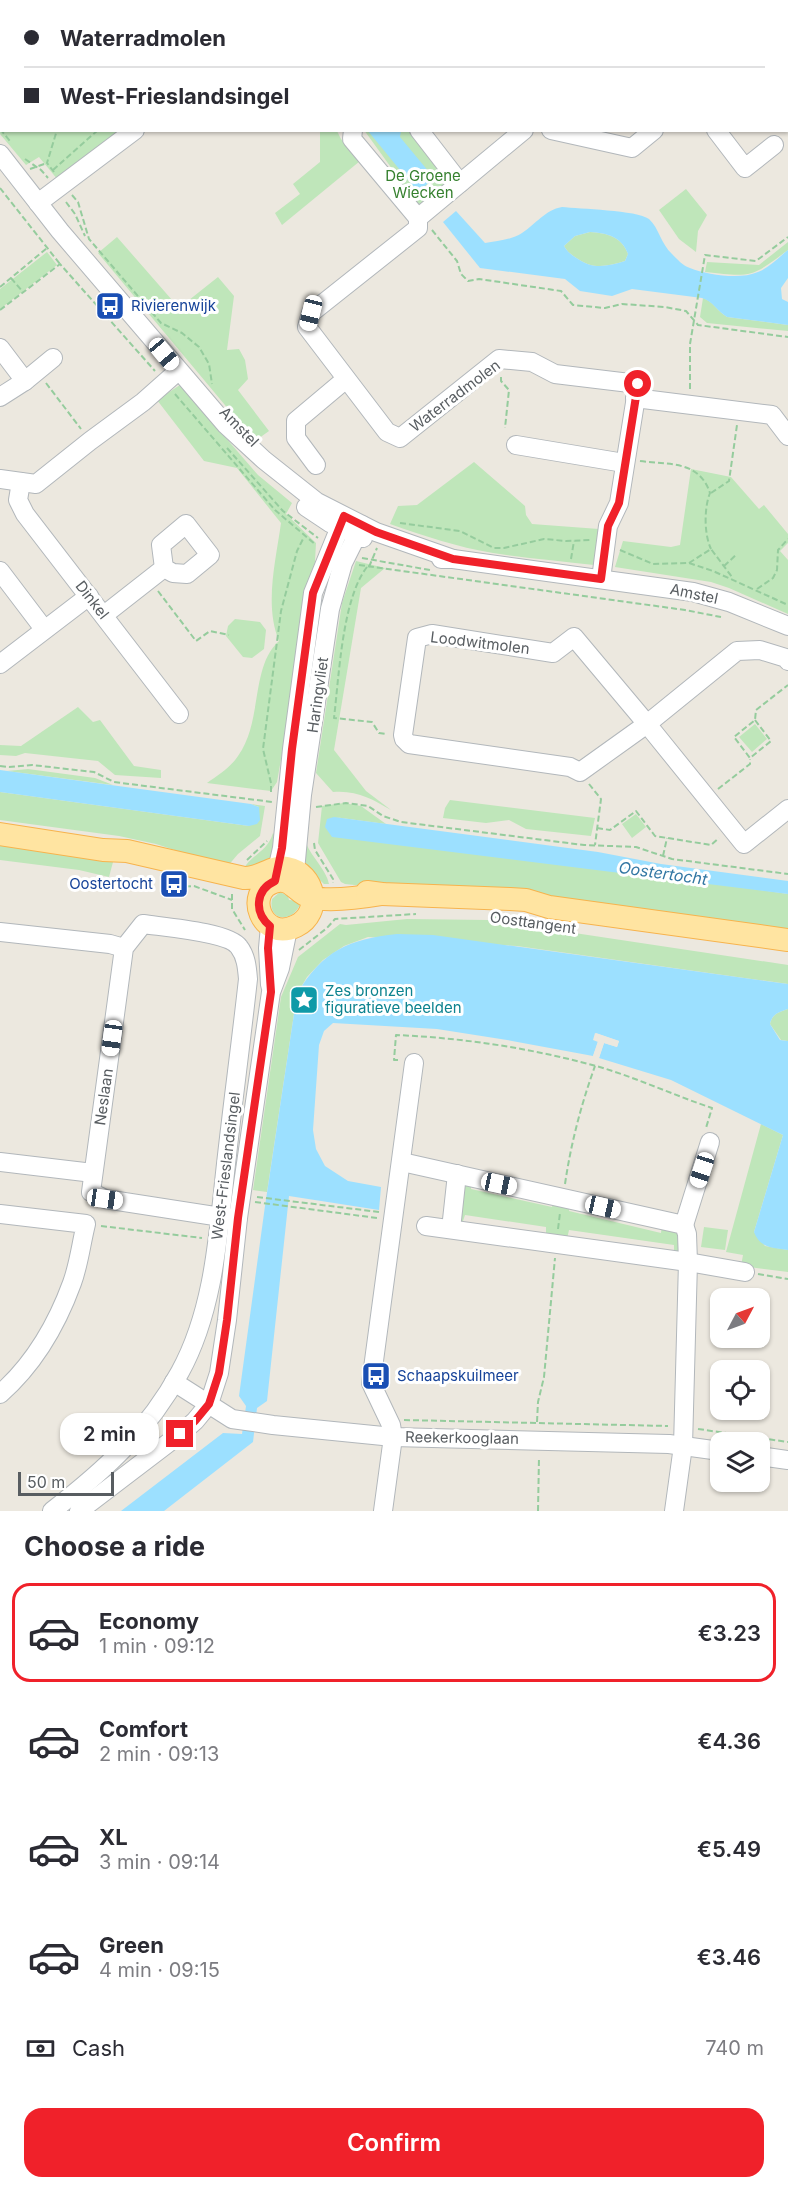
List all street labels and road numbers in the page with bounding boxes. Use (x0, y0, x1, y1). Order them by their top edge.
street label: Waterradmolen (406, 355, 504, 436)
street label: Amstel (216, 403, 263, 451)
street label: Dinkel (71, 577, 113, 623)
street label: Amstel (668, 579, 720, 608)
street label: Loodwitmolen (429, 627, 531, 658)
street label: Haringvliet (303, 656, 332, 734)
street label: Oosttangent (489, 907, 578, 938)
street label: Neslaan (90, 1067, 117, 1127)
street label: West-Frieslandsingel (207, 1091, 244, 1241)
street label: Reekerkooglaan (405, 1427, 519, 1448)

